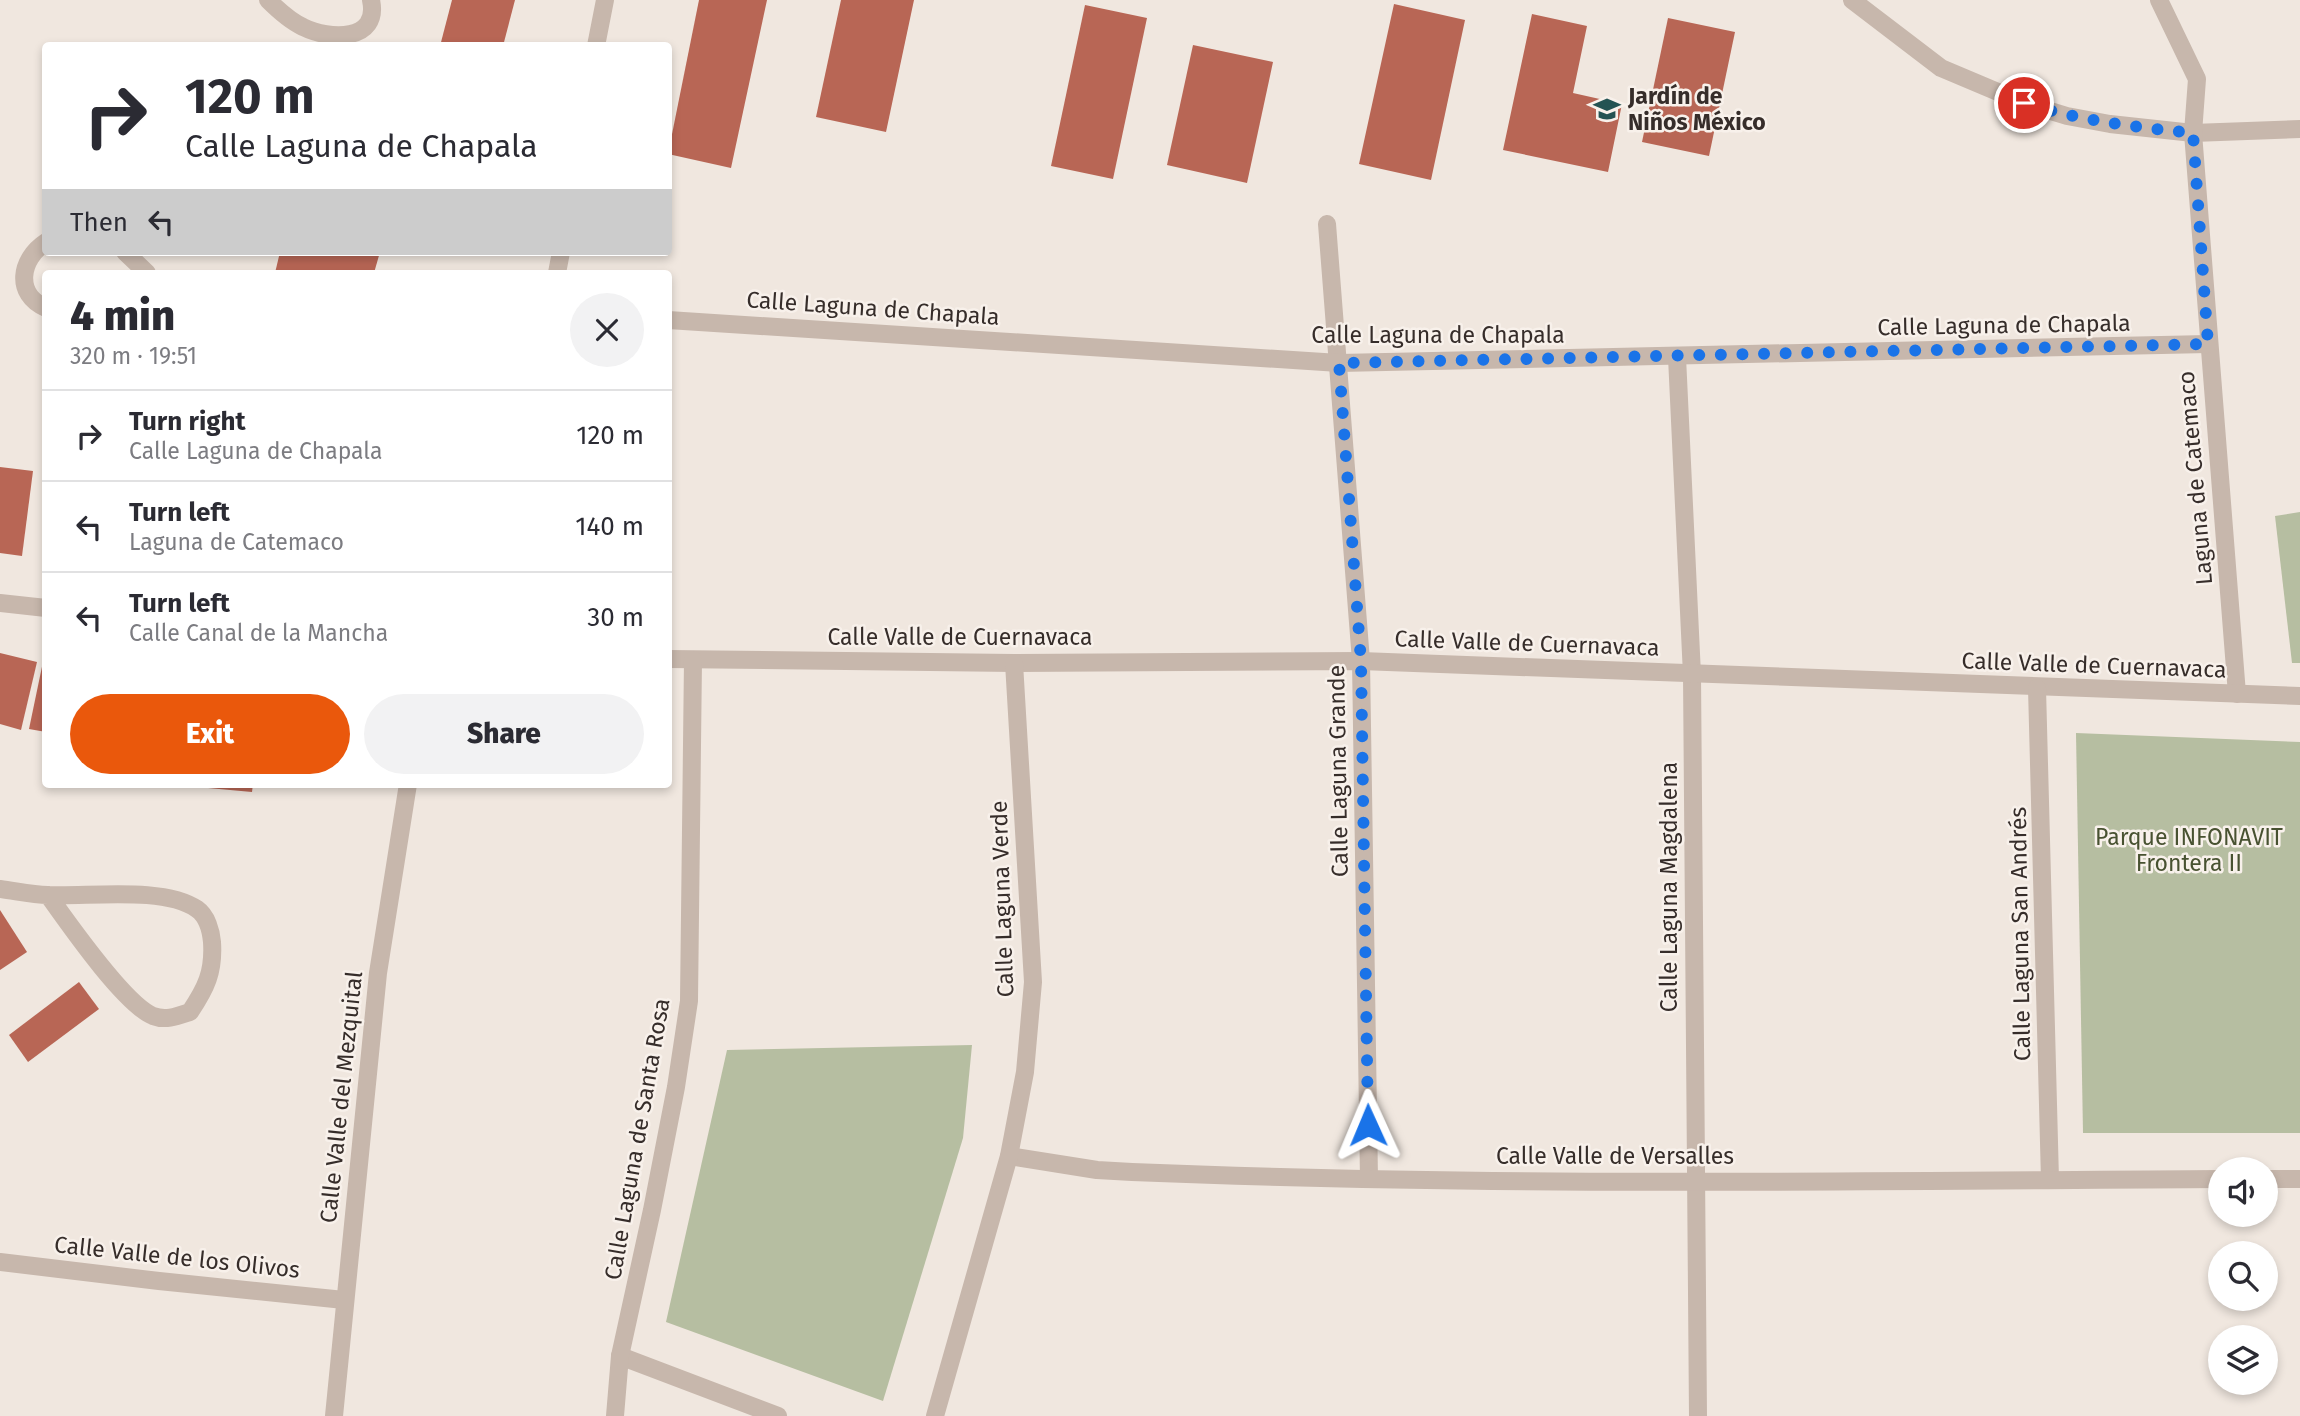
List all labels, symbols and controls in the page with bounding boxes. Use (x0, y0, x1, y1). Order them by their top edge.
text: 120 m (185, 67, 315, 126)
icon: right (70, 70, 161, 161)
pin (1994, 73, 2054, 133)
place label: Jardín de Niños México (1627, 82, 1766, 136)
icon: arrive (2005, 84, 2043, 122)
school or university icon: Jardín de Niños México (1592, 94, 1622, 124)
text: Calle Laguna de Chapala (185, 127, 538, 165)
icon: left (142, 203, 180, 241)
text: Then (70, 207, 128, 238)
street label: Calle Laguna de Chapala (746, 285, 1000, 331)
text: 4 min (70, 291, 175, 341)
button: close (570, 293, 644, 367)
street label: Calle Laguna de Chapala (1877, 309, 2131, 341)
street label: Calle Laguna de Chapala (1311, 321, 1565, 349)
text: 320 m · 19:51 (70, 342, 197, 370)
street label: Laguna de Catemaco (2172, 370, 2218, 586)
text: Turn right (129, 406, 246, 437)
icon: right (70, 417, 108, 455)
text: 120 m (576, 420, 644, 451)
text: Calle Laguna de Chapala (129, 437, 383, 465)
text: Turn left (129, 497, 230, 528)
icon: left (70, 508, 108, 546)
text: 140 m (575, 511, 644, 542)
text: Laguna de Catemaco (129, 528, 344, 556)
text: Turn left (129, 588, 230, 619)
icon: left (70, 599, 108, 637)
text: 30 m (587, 602, 644, 633)
text: Calle Canal de la Mancha (129, 619, 388, 647)
street label: Calle Valle de Cuernavaca (827, 623, 1093, 651)
street label: Calle Valle de Cuernavaca (1394, 624, 1660, 662)
street label: Calle Valle de Cuernavaca (1961, 646, 2227, 684)
street label: Calle Laguna Grande (1322, 665, 1354, 877)
button: Exit (70, 694, 350, 774)
button: Share (364, 694, 644, 774)
street label: Calle Laguna Magdalena (1655, 762, 1683, 1012)
street label: Calle Laguna Verde (985, 800, 1019, 998)
street label: Calle Laguna San Andrés (2004, 807, 2036, 1061)
park label: Parque INFONAVIT Frontera II (2095, 823, 2283, 877)
street label: Calle Valle del Mezquital (314, 969, 368, 1224)
street label: Calle Laguna de Santa Rosa (598, 996, 676, 1282)
position arrow (1331, 1088, 1405, 1162)
street label: Calle Valle de Versalles (1496, 1142, 1734, 1170)
map controls (2208, 1157, 2278, 1395)
button: sound (2208, 1157, 2278, 1227)
street label: Calle Valle de los Olivos (53, 1230, 301, 1284)
button: search (2208, 1241, 2278, 1311)
button: layers (2208, 1325, 2278, 1395)

